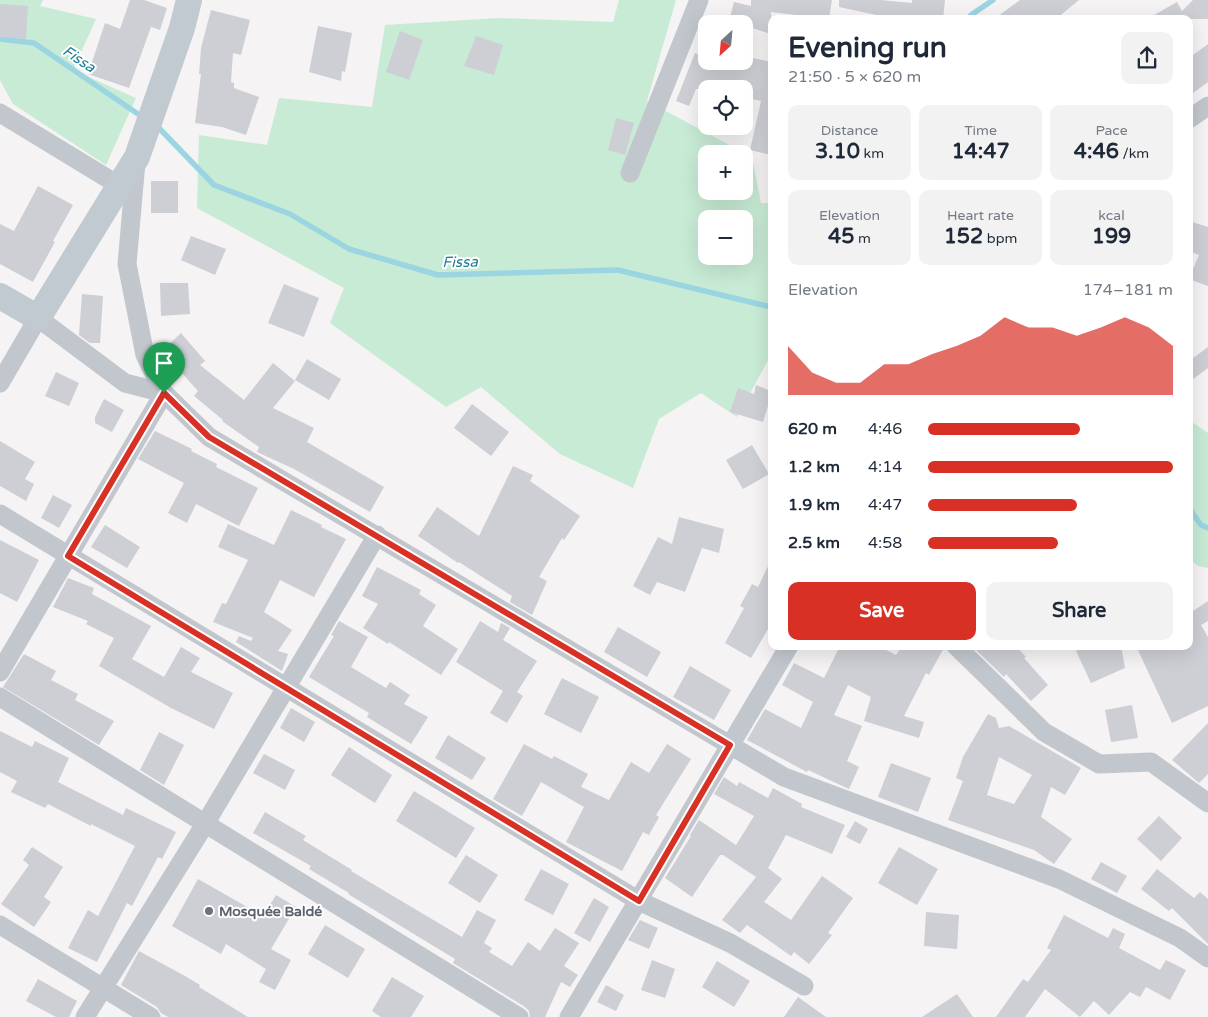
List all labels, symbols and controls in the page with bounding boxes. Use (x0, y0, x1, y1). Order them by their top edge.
north arrow (698, 15, 752, 70)
map controls (698, 15, 753, 265)
text: Evening run (788, 31, 947, 65)
button: share (1121, 32, 1173, 84)
water label: Fissa (59, 42, 99, 77)
text: 21:50 · 5 × 620 m (788, 67, 921, 87)
button: locate (698, 80, 753, 135)
text: Distance (821, 122, 878, 139)
text: Time (964, 122, 997, 139)
text: Pace (1095, 122, 1128, 139)
text: 3.10 (815, 139, 860, 164)
text: 14:47 (951, 139, 1010, 164)
text: 4:46 (1074, 139, 1119, 164)
button: + (698, 145, 753, 200)
text: km (860, 145, 884, 162)
text: /km (1119, 145, 1149, 162)
text: Elevation (819, 207, 880, 224)
text: Heart rate (947, 207, 1014, 224)
text: kcal (1098, 207, 1125, 224)
button: − (698, 210, 753, 265)
text: 45 (828, 224, 854, 249)
text: 152 (944, 224, 983, 249)
text: 199 (1092, 224, 1131, 249)
text: m (854, 230, 871, 247)
text: bpm (983, 230, 1017, 247)
water label: Fissa (442, 253, 478, 271)
text: Elevation (788, 280, 858, 300)
text: 174–181 m (1083, 280, 1173, 300)
pin (143, 342, 185, 393)
icon: arrive (150, 349, 178, 377)
text: 620 m (788, 419, 837, 439)
text: 4:46 (868, 419, 902, 439)
text: 1.2 km (788, 457, 840, 477)
text: 4:14 (868, 457, 902, 477)
text: 1.9 km (788, 495, 840, 515)
text: 4:47 (868, 495, 902, 515)
text: 2.5 km (788, 533, 840, 553)
text: 4:58 (868, 533, 902, 553)
button: Save (788, 582, 976, 640)
button: Share (986, 582, 1173, 640)
place label: Mosquée Baldé (219, 903, 322, 920)
marker: Mosquée Baldé (203, 905, 215, 917)

